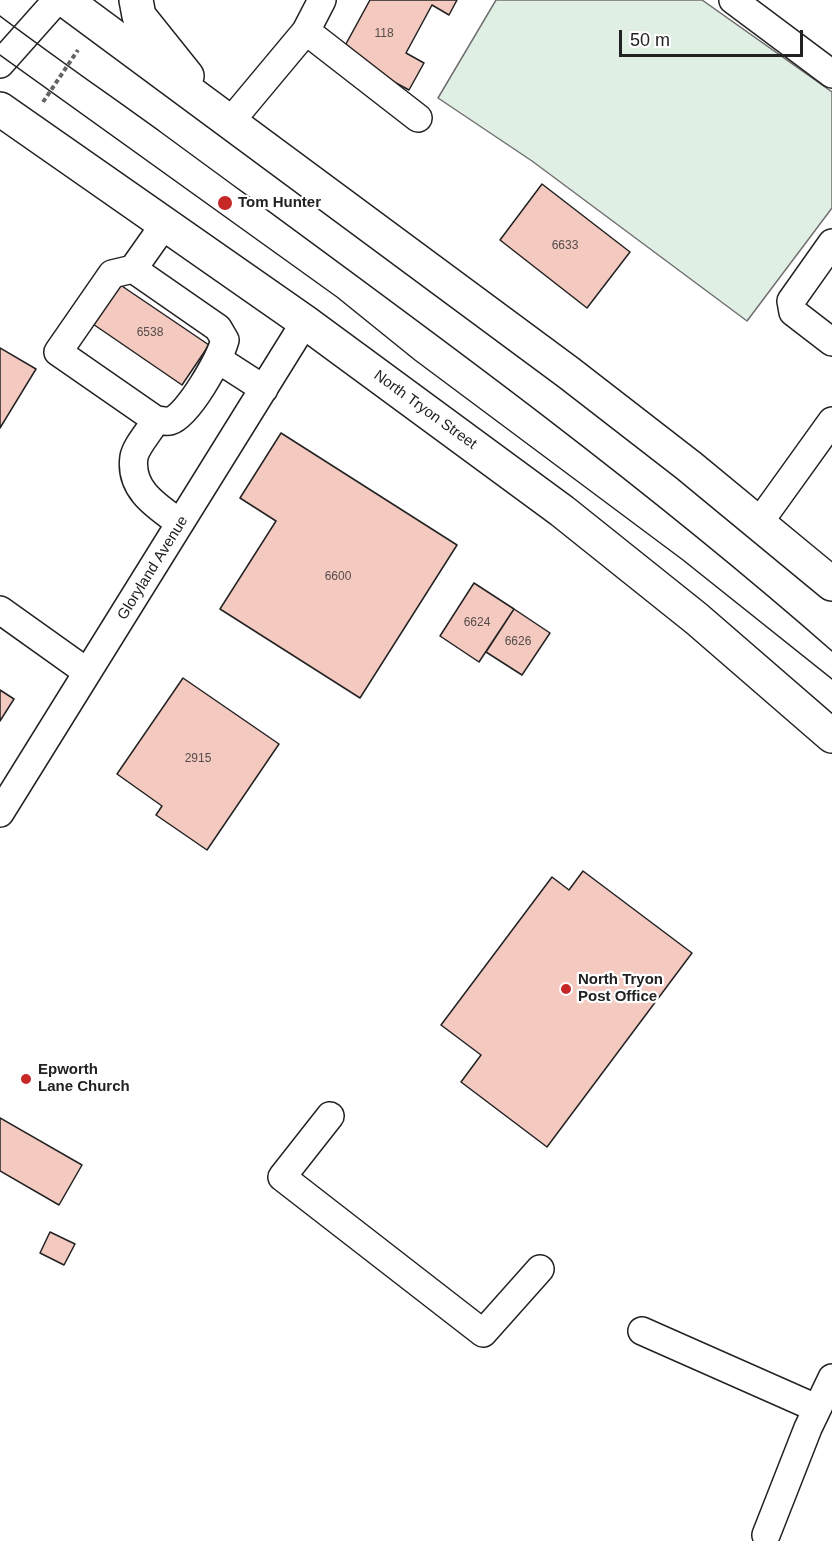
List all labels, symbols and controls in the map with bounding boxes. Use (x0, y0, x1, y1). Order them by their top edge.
scale bar (622, 18, 806, 56)
house number: 118 (374, 27, 394, 41)
text: 50 m (630, 30, 670, 50)
marker: Tom Hunter (216, 194, 234, 212)
place label: Tom Hunter (238, 194, 321, 212)
house number: 6633 (552, 239, 578, 253)
house number: 6538 (137, 326, 163, 340)
street label: North Tryon Street (370, 367, 480, 453)
street label: Gloryland Avenue (114, 513, 192, 623)
house number: 6600 (325, 570, 351, 584)
house number: 6624 (464, 616, 490, 630)
house number: 6626 (505, 635, 531, 649)
house number: 2915 (185, 752, 211, 766)
place label: North Tryon Post Office (578, 971, 663, 1006)
marker: North Tryon Post Office (559, 982, 573, 996)
place label: Epworth Lane Church (38, 1061, 130, 1096)
marker: Epworth Lane Church (19, 1072, 33, 1086)

